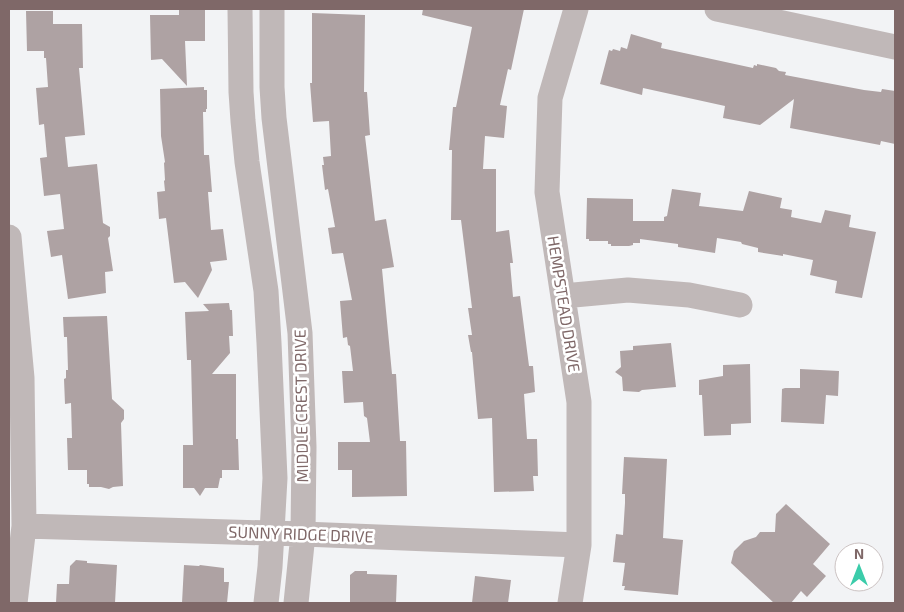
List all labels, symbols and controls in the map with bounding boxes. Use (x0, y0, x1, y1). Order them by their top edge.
street label: HEMPSTEAD DRIVE (544, 234, 585, 374)
street label: MIDDLE CREST DRIVE (290, 329, 311, 483)
street label: SUNNY RIDGE DRIVE (228, 521, 374, 546)
north arrow (834, 542, 884, 592)
text: N (854, 545, 864, 562)

